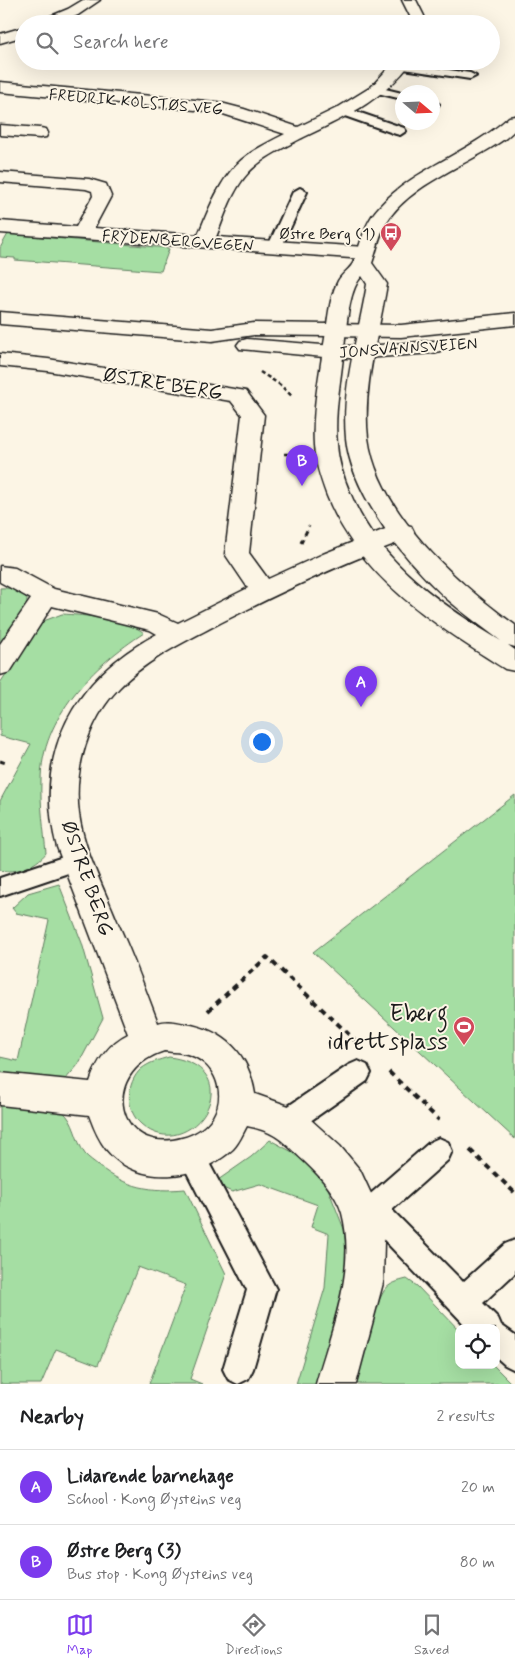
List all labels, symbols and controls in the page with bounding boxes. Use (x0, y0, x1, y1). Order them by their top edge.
search box (15, 15, 500, 70)
icon: search (33, 29, 61, 57)
text: Search here (73, 30, 169, 55)
street label: FREDRIK KOLSTØS VEG (48, 84, 224, 121)
north arrow (395, 85, 440, 130)
bus stop icon: Østre Berg (1) (379, 221, 403, 252)
place label: Østre Berg (1) (279, 224, 375, 245)
street label: FRYDENBERGVEGEN (101, 226, 254, 257)
street label: JONSVANNSVEIEN (338, 333, 478, 364)
street label: ØSTRE BERG (101, 362, 224, 407)
pin: B (286, 445, 318, 486)
pin: A (345, 666, 377, 707)
your location (249, 729, 275, 755)
street label: ØSTRE BERG (54, 817, 119, 940)
place label: Eberg idrettsplass (327, 999, 448, 1058)
sports icon: Eberg idrettsplass (452, 1015, 476, 1046)
map controls (455, 1324, 500, 1369)
button: locate (455, 1324, 500, 1369)
text: Nearby (20, 1403, 84, 1431)
text: 2 results (437, 1406, 495, 1427)
text: Lidarende barnehage (67, 1464, 234, 1489)
text: A (31, 1477, 41, 1498)
text: 20 m (461, 1477, 495, 1498)
text: School · Kong Øysteins veg (67, 1489, 242, 1510)
text: Østre Berg (3) (67, 1539, 181, 1564)
text: B (31, 1552, 41, 1573)
text: 80 m (460, 1552, 495, 1573)
text: Bus stop · Kong Øysteins veg (67, 1564, 253, 1585)
tab: Map (66, 1611, 94, 1659)
tab: Directions (225, 1611, 283, 1659)
tab: Saved (414, 1611, 449, 1659)

